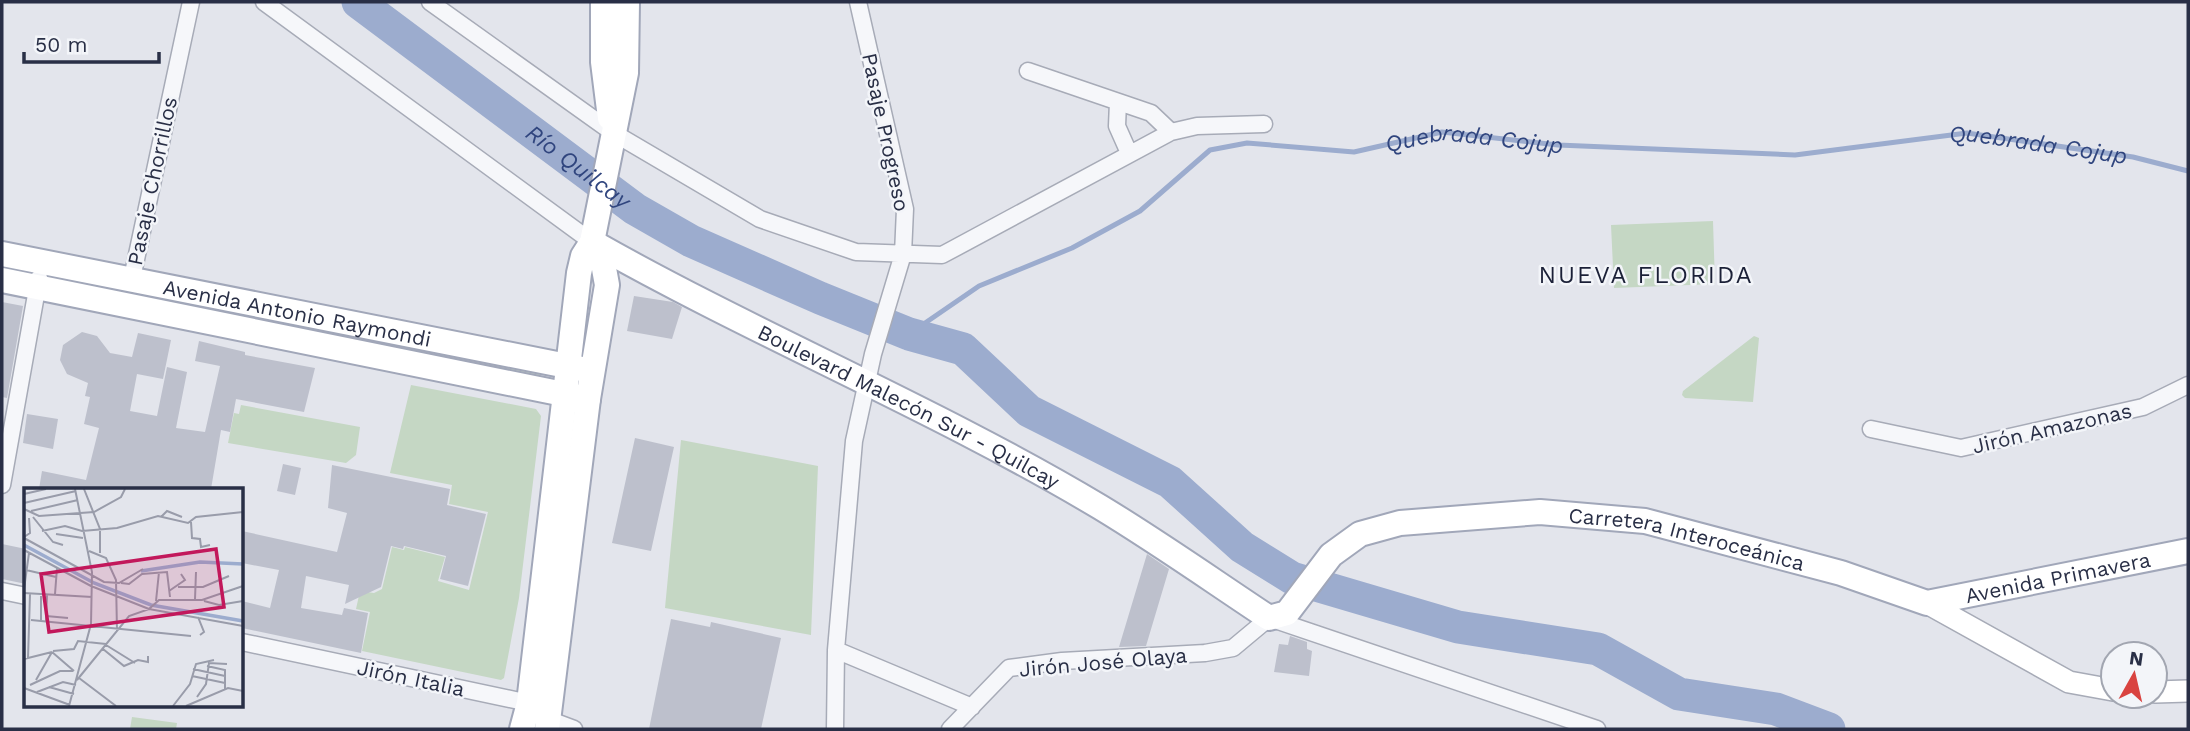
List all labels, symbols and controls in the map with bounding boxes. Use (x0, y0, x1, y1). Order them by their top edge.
scale bar (24, 21, 159, 65)
text: 50 m (35, 32, 87, 57)
street label: Pasaje Progreso (857, 50, 915, 214)
street label: Pasaje Chorrillos (122, 94, 182, 268)
water label: Río Quilcay (521, 119, 637, 215)
water label: Quebrada Cojup (1383, 119, 1565, 159)
water label: Quebrada Cojup (1947, 119, 2129, 170)
district label: NUEVA FLORIDA (1538, 261, 1754, 289)
street label: Avenida Antonio Raymondi (161, 274, 433, 351)
street label: Boulevard Malecón Sur - Quilcay (754, 319, 1065, 494)
street label: Jirón Amazonas (1970, 397, 2134, 459)
inset map (24, 488, 243, 706)
street label: Carretera Interoceánica (1568, 502, 1808, 575)
street label: Avenida Primavera (1963, 546, 2153, 608)
north arrow (2099, 640, 2169, 710)
street label: Jirón José Olaya (1018, 642, 1188, 682)
text: N (2128, 646, 2145, 671)
street label: Jirón Italia (355, 654, 467, 702)

